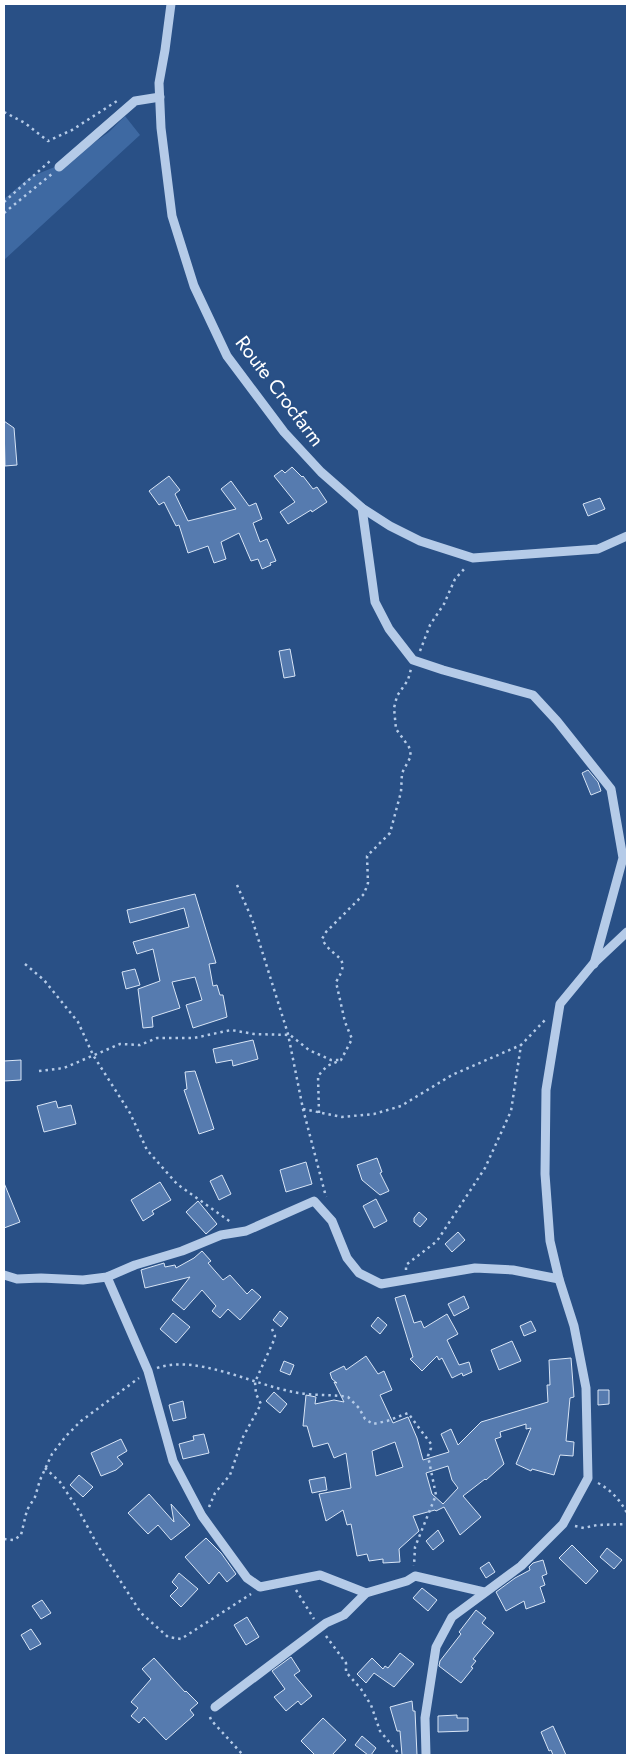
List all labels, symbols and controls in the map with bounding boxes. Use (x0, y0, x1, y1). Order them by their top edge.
street label: Route Crocfarm (228, 330, 331, 453)

